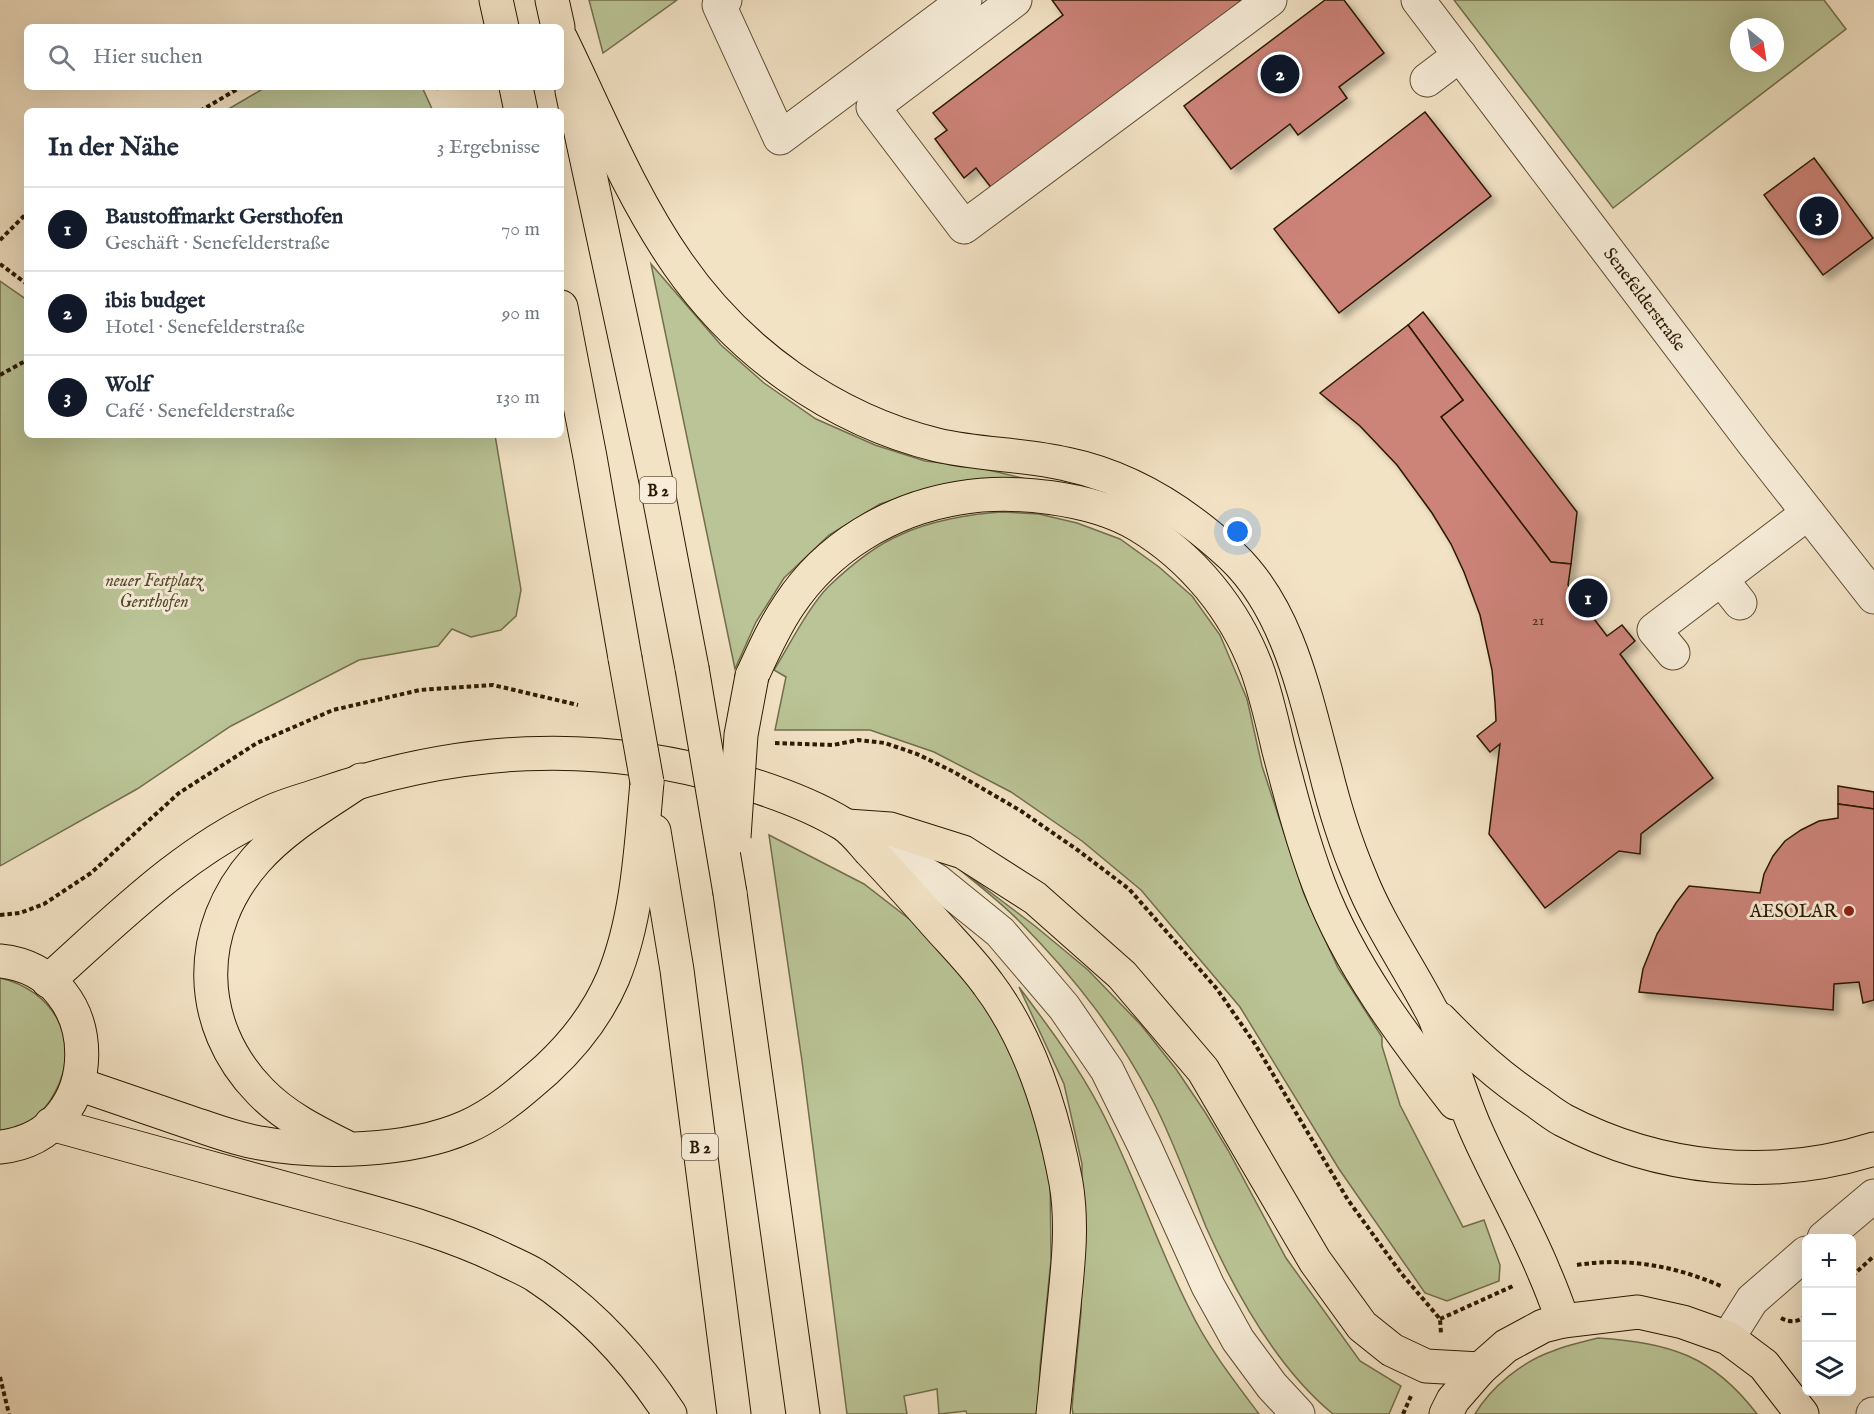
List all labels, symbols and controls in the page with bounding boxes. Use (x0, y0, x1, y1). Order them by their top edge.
north arrow (1730, 18, 1784, 72)
search box (24, 24, 564, 90)
icon: search (45, 41, 78, 74)
text: Hier suchen (93, 43, 203, 71)
pin: 2 (1260, 52, 1300, 97)
text: In der Nähe (48, 131, 179, 164)
text: 3 Ergebnisse (437, 135, 540, 160)
pin: 3 (1800, 194, 1838, 238)
text: Baustoffmarkt Gersthofen (105, 203, 343, 231)
text: 1 (64, 217, 71, 242)
text: 70 m (501, 217, 540, 242)
text: Geschäft · Senefelderstraße (105, 231, 330, 256)
street label: Senefelderstraße (1597, 244, 1690, 356)
text: ibis budget (105, 287, 205, 315)
text: 2 (63, 301, 72, 326)
text: 90 m (502, 301, 540, 326)
text: Hotel · Senefelderstraße (105, 315, 305, 340)
text: Wolf (105, 371, 151, 399)
text: 3 (64, 385, 71, 410)
text: 130 m (495, 385, 540, 410)
text: Café · Senefelderstraße (105, 399, 295, 424)
road number: B 2 (640, 477, 676, 503)
your location (1223, 517, 1252, 546)
park label: neuer Festplatz Gersthofen (105, 570, 205, 614)
pin: 1 (1568, 576, 1608, 620)
house number: 21 (1532, 611, 1544, 630)
place label: AESOLAR (1749, 901, 1838, 924)
marker: AESOLAR (1842, 904, 1856, 918)
road number: B 2 (682, 1134, 718, 1160)
map controls (1802, 1234, 1856, 1396)
button: + (1802, 1234, 1856, 1288)
button: − (1802, 1288, 1856, 1342)
button: layers (1802, 1342, 1856, 1396)

